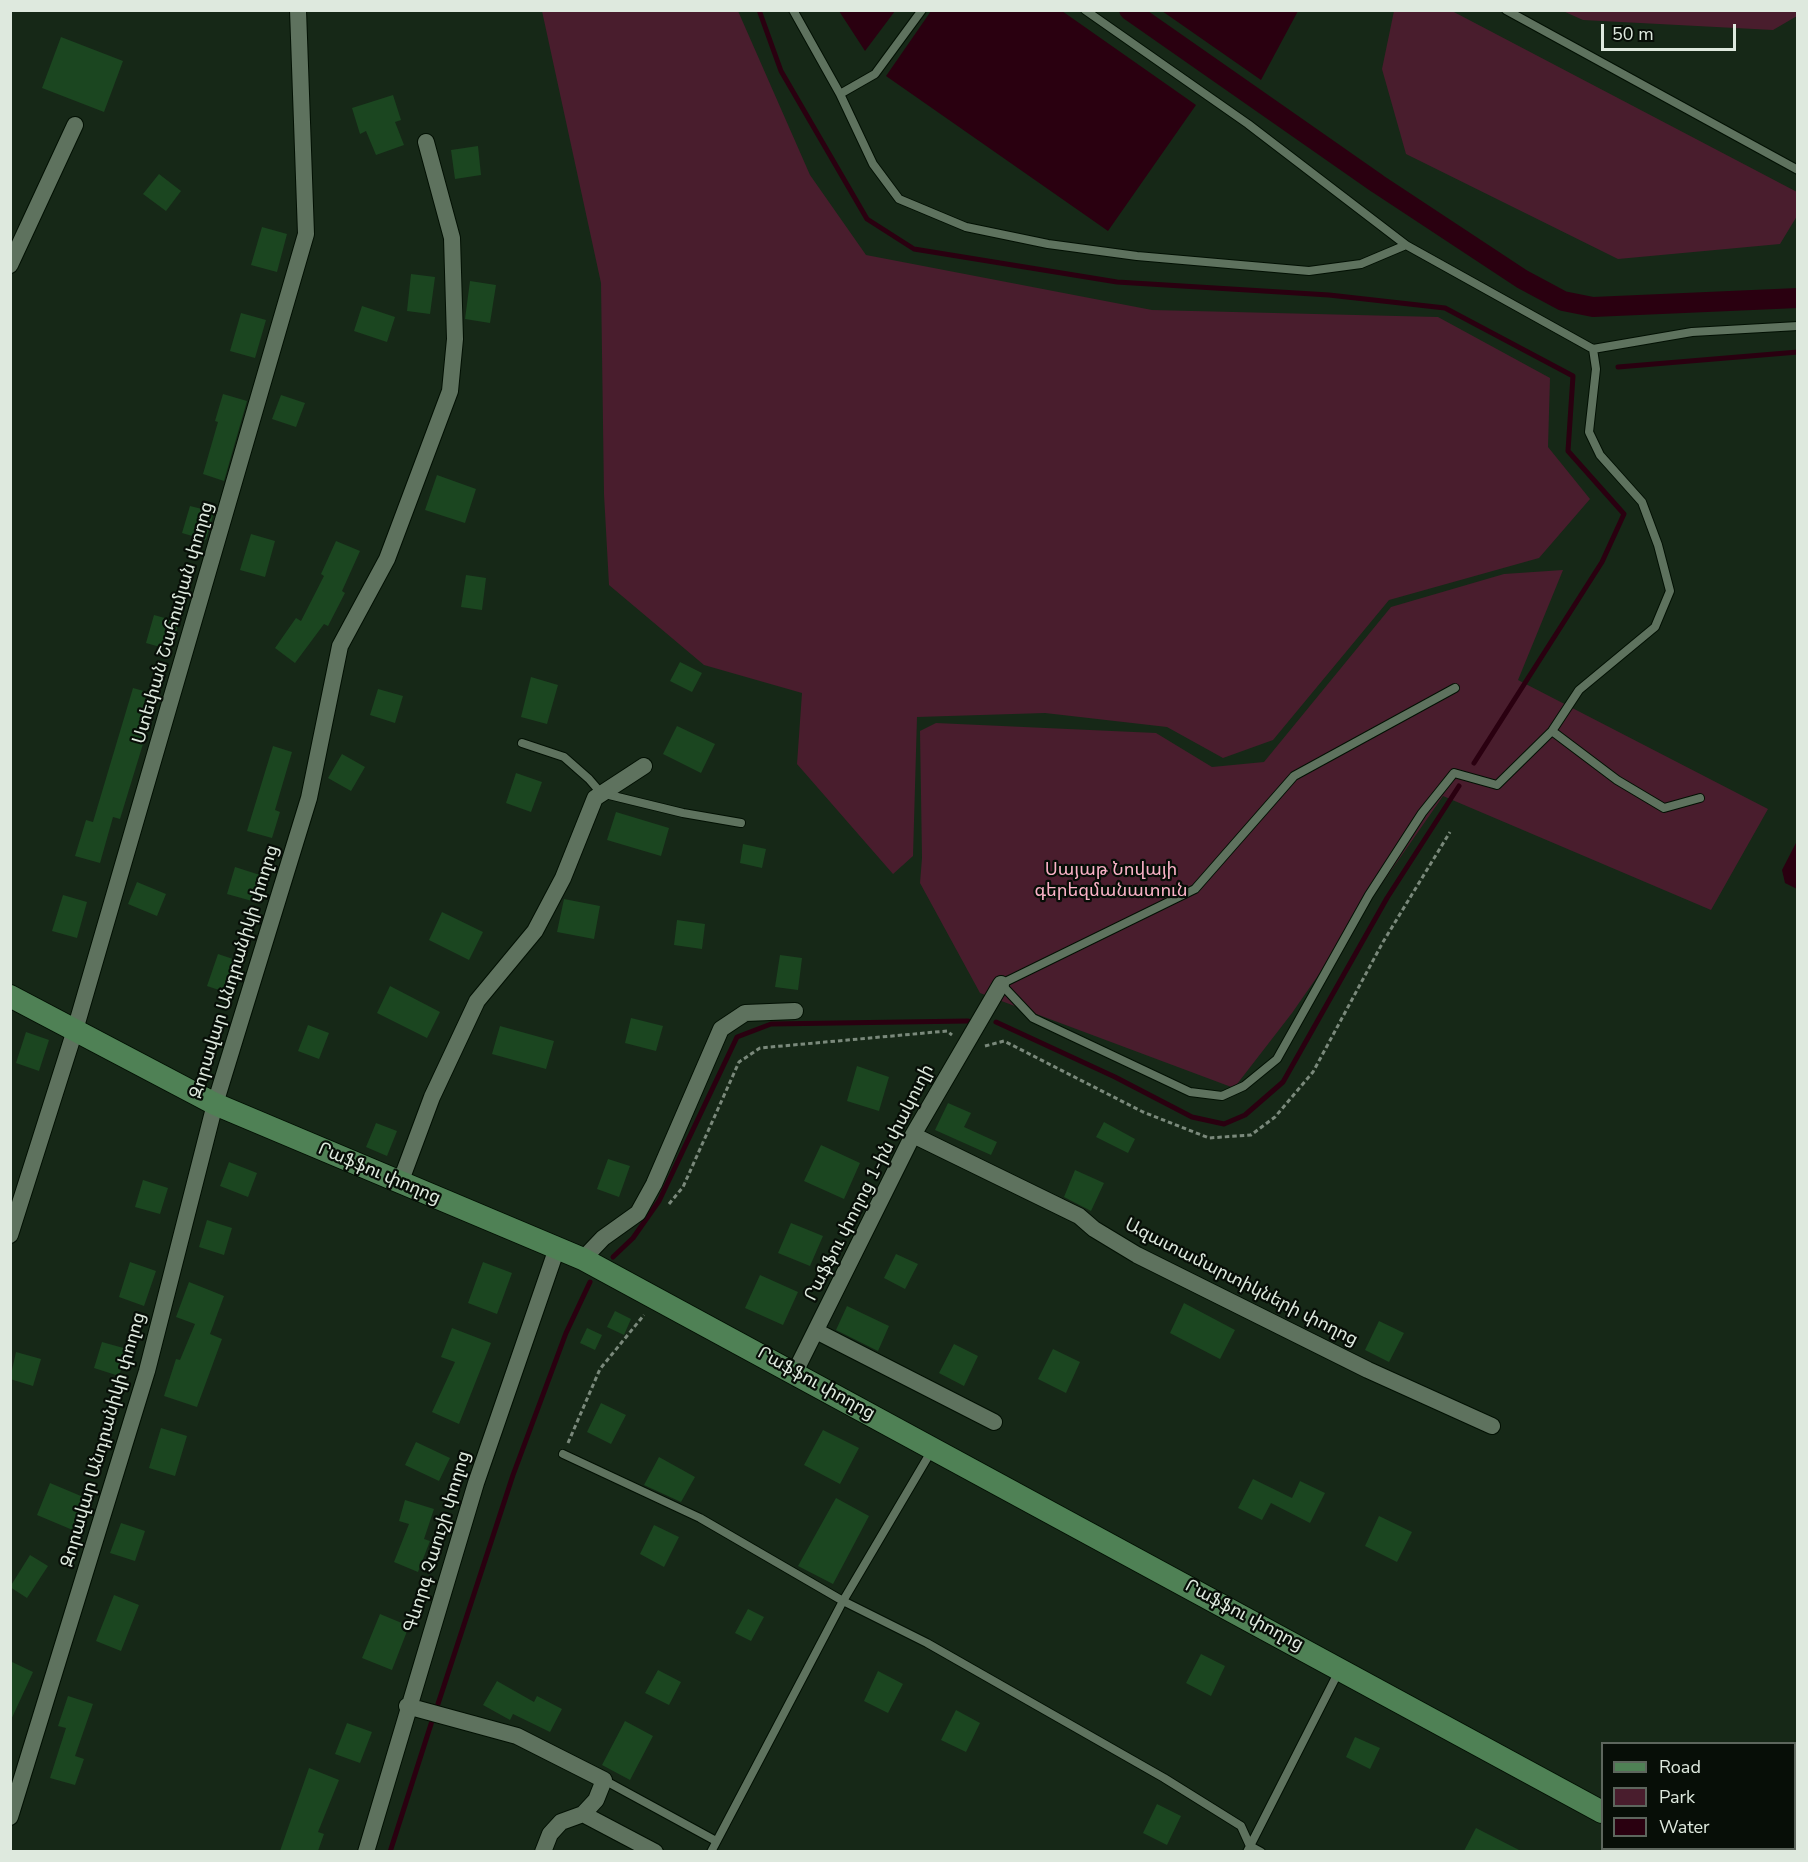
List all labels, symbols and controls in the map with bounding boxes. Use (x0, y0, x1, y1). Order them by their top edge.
scale bar (1604, 12, 1739, 50)
text: 50 m (1612, 22, 1654, 46)
street label: Ստեփան Շահումյան փողոց (129, 499, 219, 747)
street label: Զորավար Անդրանիկի փողոց (186, 842, 284, 1102)
park label: Սայաթ Նովայի գերեզմանատուն (1034, 860, 1188, 902)
street label: Րաֆֆու փողոց 1-ին փակուղի (801, 1061, 939, 1305)
street label: Րաֆֆու փողոց (314, 1138, 444, 1210)
street label: Ազատամարտիկների փողոց (1121, 1215, 1361, 1351)
street label: Զորավար Անդրանիկի փողոց (57, 1310, 151, 1570)
street label: Րաֆֆու փողոց (753, 1343, 879, 1425)
street label: Գևորգ Չաուշի փողոց (400, 1449, 476, 1635)
street label: Րաֆֆու փողոց (1181, 1576, 1307, 1656)
legend (1601, 1742, 1796, 1850)
text: Road (1659, 1755, 1701, 1779)
text: Park (1659, 1785, 1695, 1809)
text: Water (1659, 1815, 1710, 1839)

